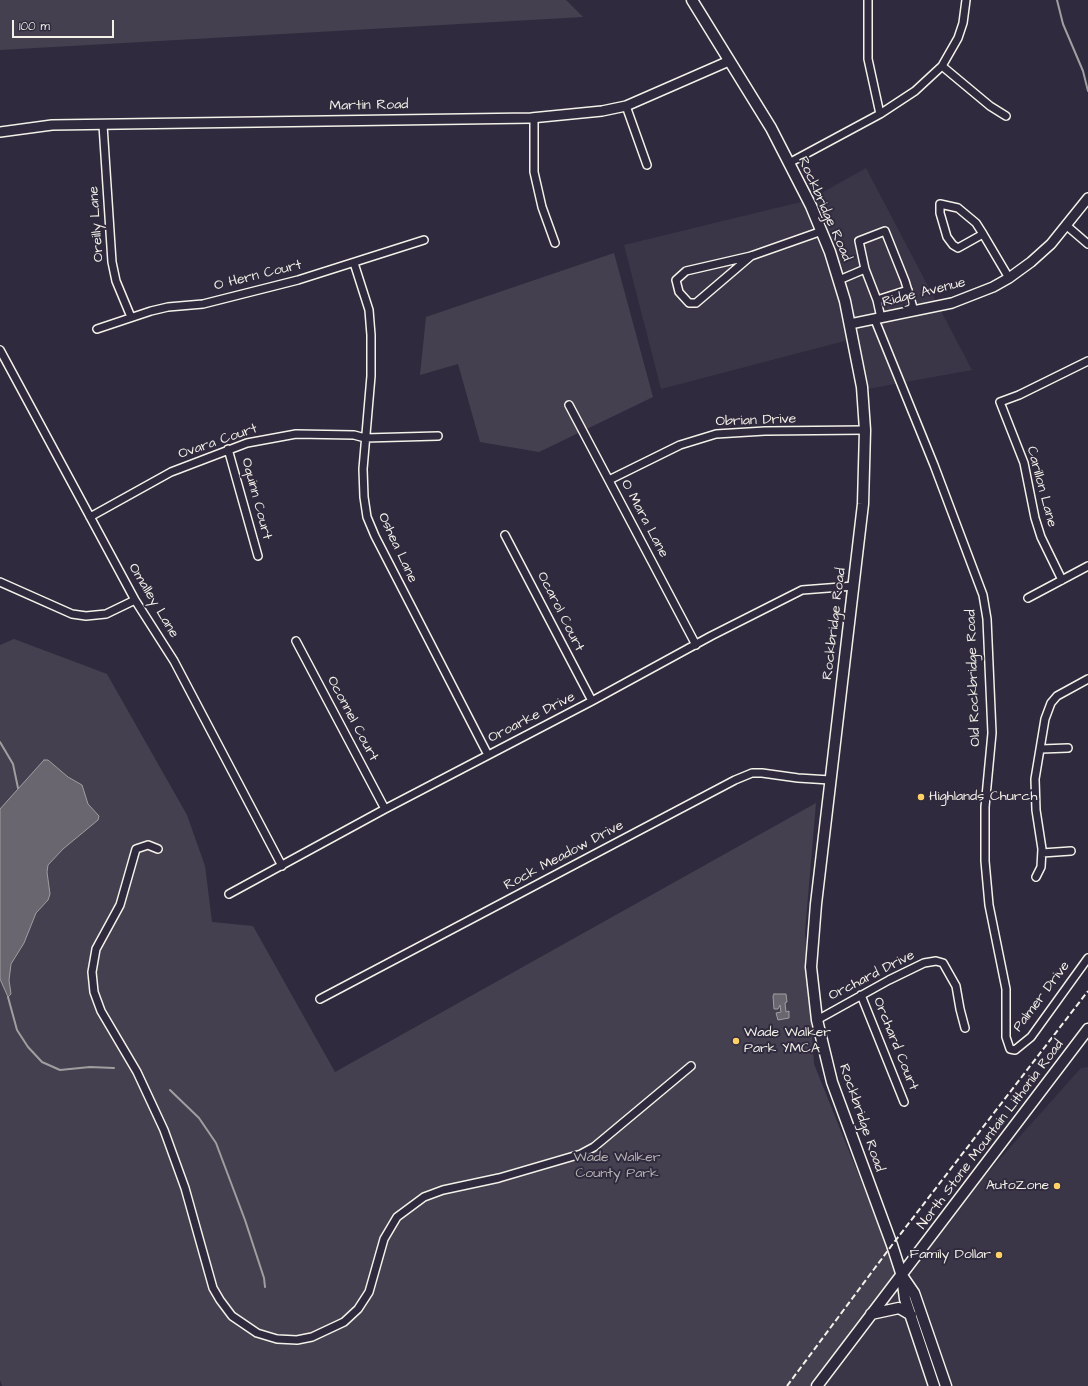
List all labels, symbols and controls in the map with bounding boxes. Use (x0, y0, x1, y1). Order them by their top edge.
scale bar (14, 12, 116, 38)
text: 100 m (19, 18, 50, 35)
street label: Martin Road (329, 97, 409, 115)
street label: Rockbridge Road (793, 154, 855, 264)
street label: Oreilly Lane (86, 186, 108, 262)
street label: O Hern Court (212, 257, 304, 295)
street label: Ridge Avenue (881, 275, 967, 311)
street label: Obrian Drive (715, 411, 797, 431)
street label: Ovara Court (176, 421, 260, 463)
street label: Carillon Lane (1022, 445, 1060, 529)
street label: Oquinn Court (237, 456, 275, 542)
street label: O Mara Lane (617, 477, 671, 561)
street label: Oshea Lane (374, 510, 420, 586)
street label: Omalley Lane (124, 561, 182, 641)
street label: Rockbridge Road (820, 567, 850, 681)
street label: Ocarol Court (533, 569, 587, 655)
street label: Old Rockbridge Road (963, 609, 985, 747)
street label: Oconnel Court (323, 674, 381, 764)
street label: Oroarke Drive (486, 689, 578, 747)
place label: Highlands Church (929, 789, 1037, 805)
marker: Highlands Church (916, 792, 926, 802)
street label: Rock Meadow Drive (501, 817, 627, 895)
street label: Orchard Drive (826, 947, 918, 1005)
street label: Palmer Drive (1010, 958, 1074, 1036)
street label: Orchard Court (869, 995, 921, 1093)
place label: Wade Walker Park YMCA (744, 1025, 831, 1058)
marker: Wade Walker Park YMCA (731, 1036, 741, 1046)
street label: North Stone Mountain Lithonia Road (914, 1037, 1068, 1233)
street label: Rockbridge Road (835, 1062, 887, 1174)
park label: Wade Walker County Park (573, 1150, 661, 1182)
place label: AutoZone (986, 1178, 1049, 1194)
marker: AutoZone (1052, 1181, 1062, 1191)
place label: Family Dollar (909, 1247, 991, 1263)
marker: Family Dollar (994, 1250, 1004, 1260)

